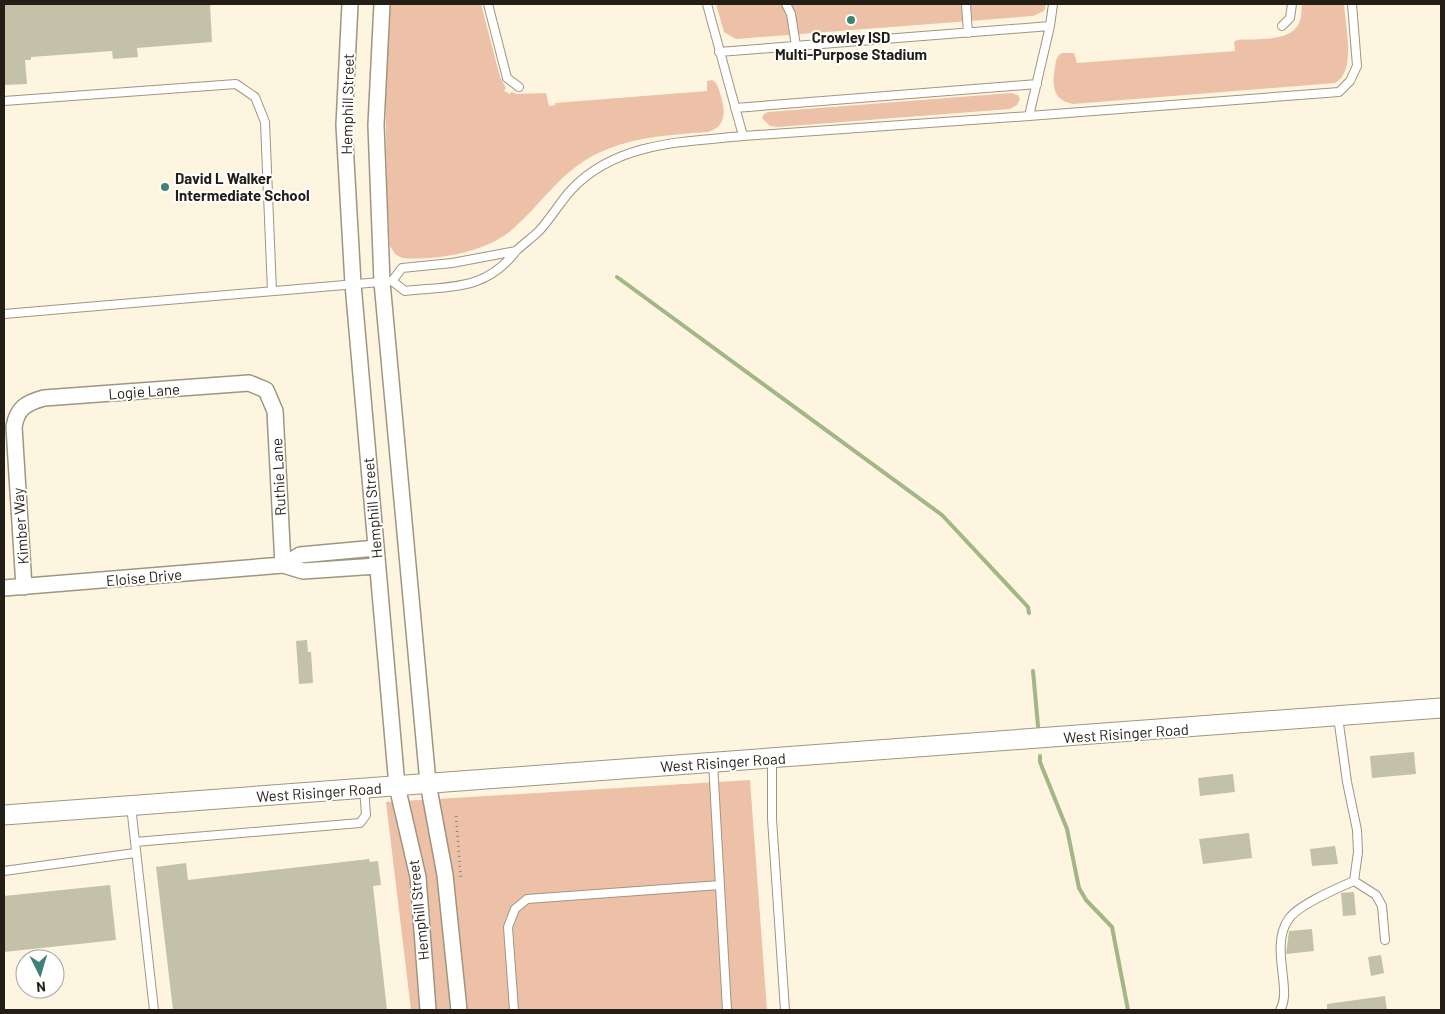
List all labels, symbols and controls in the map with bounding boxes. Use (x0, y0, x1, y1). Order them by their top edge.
marker: Crowley ISD Multi-Purpose Stadium (845, 14, 857, 26)
place label: Crowley ISD Multi-Purpose Stadium (775, 28, 927, 63)
street label: Hemphill Street (337, 53, 357, 155)
place label: David L Walker Intermediate School (175, 169, 310, 204)
marker: David L Walker Intermediate School (159, 181, 171, 193)
street label: Logie Lane (108, 380, 180, 402)
street label: Ruthie Lane (267, 438, 289, 516)
street label: Hemphill Street (359, 457, 385, 559)
street label: Kimber Way (8, 487, 32, 565)
street label: Eloise Drive (105, 565, 183, 589)
street label: West Risinger Road (1063, 720, 1189, 746)
street label: West Risinger Road (660, 749, 786, 775)
street label: West Risinger Road (256, 779, 382, 805)
street label: Hemphill Street (404, 859, 432, 961)
north arrow (15, 949, 65, 999)
text: N (36, 979, 47, 996)

